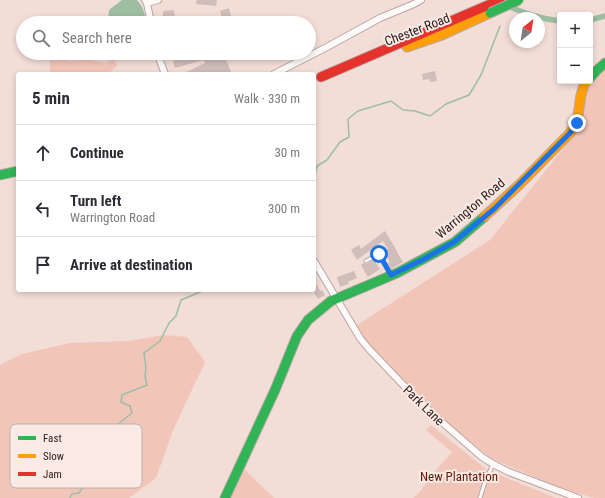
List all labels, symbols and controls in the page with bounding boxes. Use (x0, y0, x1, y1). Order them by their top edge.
street label: Chester Road (382, 10, 452, 49)
north arrow (509, 12, 545, 48)
map controls (557, 12, 593, 84)
button: + (557, 12, 593, 48)
search box (16, 16, 316, 60)
icon: search (30, 27, 52, 49)
text: Search here (62, 29, 132, 47)
button: − (557, 48, 593, 84)
text: 5 min (32, 88, 70, 108)
text: Walk · 330 m (234, 91, 300, 106)
route end (568, 114, 586, 132)
icon: ahead (32, 142, 54, 164)
text: Continue (70, 144, 124, 162)
text: 30 m (274, 145, 300, 160)
street label: Warrington Road (433, 175, 508, 242)
text: Turn left (70, 192, 121, 210)
icon: left (32, 198, 54, 220)
text: 300 m (268, 201, 300, 216)
text: Warrington Road (70, 210, 155, 225)
route start (370, 245, 388, 263)
icon: arrive (32, 254, 54, 276)
text: Arrive at destination (70, 256, 193, 274)
street label: Park Lane (400, 382, 447, 428)
legend (10, 424, 142, 488)
text: Fast (43, 432, 62, 445)
text: Slow (43, 450, 64, 463)
text: Jam (43, 468, 62, 481)
park label: New Plantation (420, 469, 498, 484)

